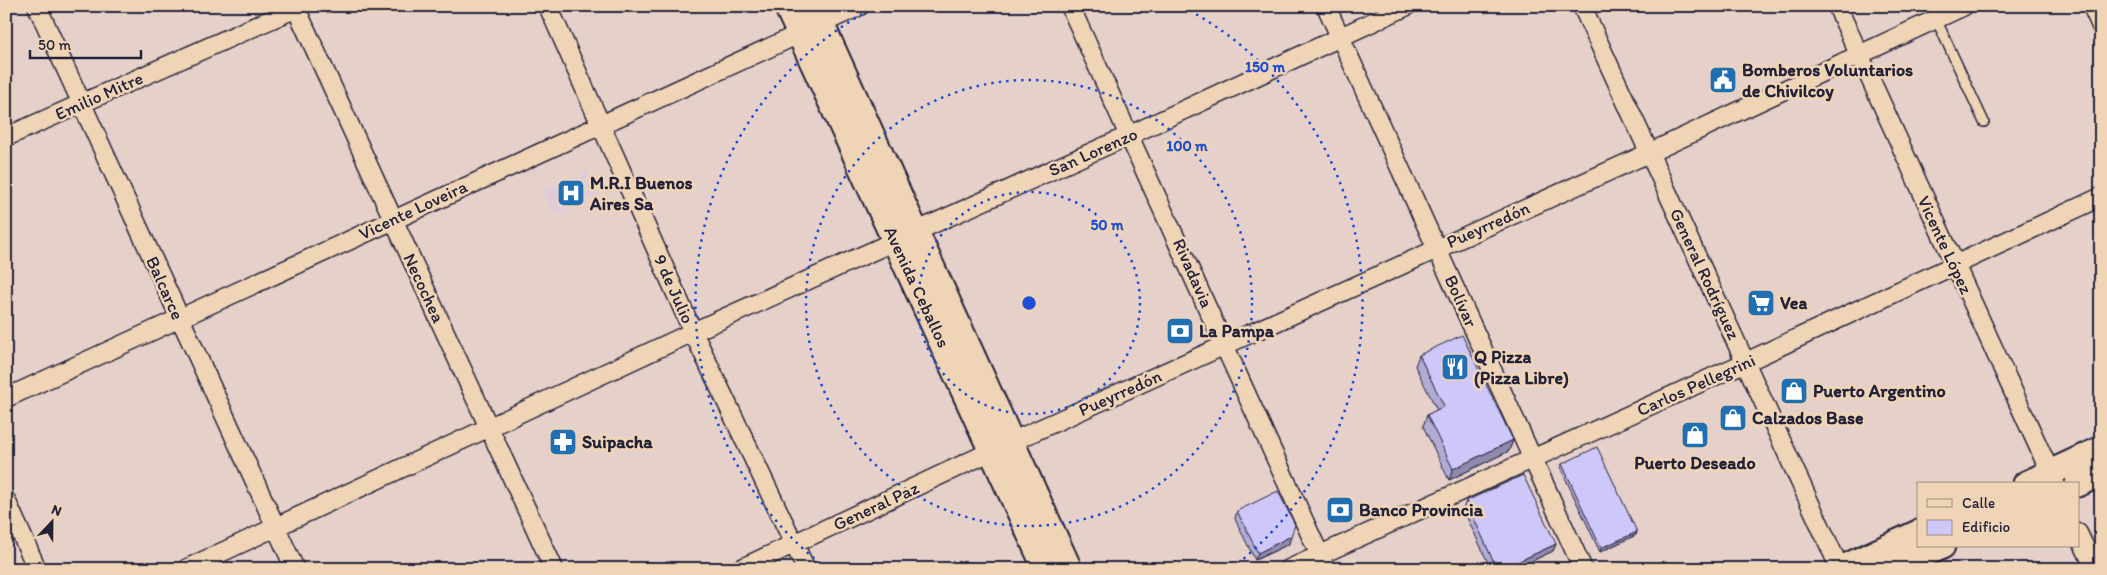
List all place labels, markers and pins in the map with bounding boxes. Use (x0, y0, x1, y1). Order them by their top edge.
place label: Bomberos Voluntarios de Chivilcoy (1742, 59, 1913, 102)
public building icon: Bomberos Voluntarios de Chivilcoy (1708, 65, 1738, 95)
place label: M.R.I Buenos Aires Sa (589, 172, 693, 215)
hospital icon: M.R.I Buenos Aires Sa (556, 178, 586, 208)
supermarket icon: Vea (1746, 288, 1776, 318)
place label: Vea (1780, 292, 1807, 314)
centre of rings (1020, 294, 1038, 312)
bank icon: La Pampa (1165, 316, 1195, 346)
place label: La Pampa (1199, 320, 1275, 342)
place label: Q Pizza (Pizza Libre) (1474, 346, 1569, 389)
restaurant icon: Q Pizza (Pizza Libre) (1440, 352, 1470, 382)
shop icon: Puerto Argentino (1779, 376, 1809, 406)
place label: Puerto Argentino (1813, 380, 1946, 402)
shop icon: Calzados Base (1718, 403, 1748, 433)
place label: Calzados Base (1752, 407, 1864, 429)
shop icon: Puerto Deseado (1680, 420, 1710, 450)
pharmacy icon: Suipacha (548, 427, 578, 457)
place label: Suipacha (582, 431, 653, 453)
place label: Puerto Deseado (1634, 452, 1756, 474)
bank icon: Banco Provincia (1325, 495, 1355, 525)
place label: Banco Provincia (1359, 499, 1484, 521)

